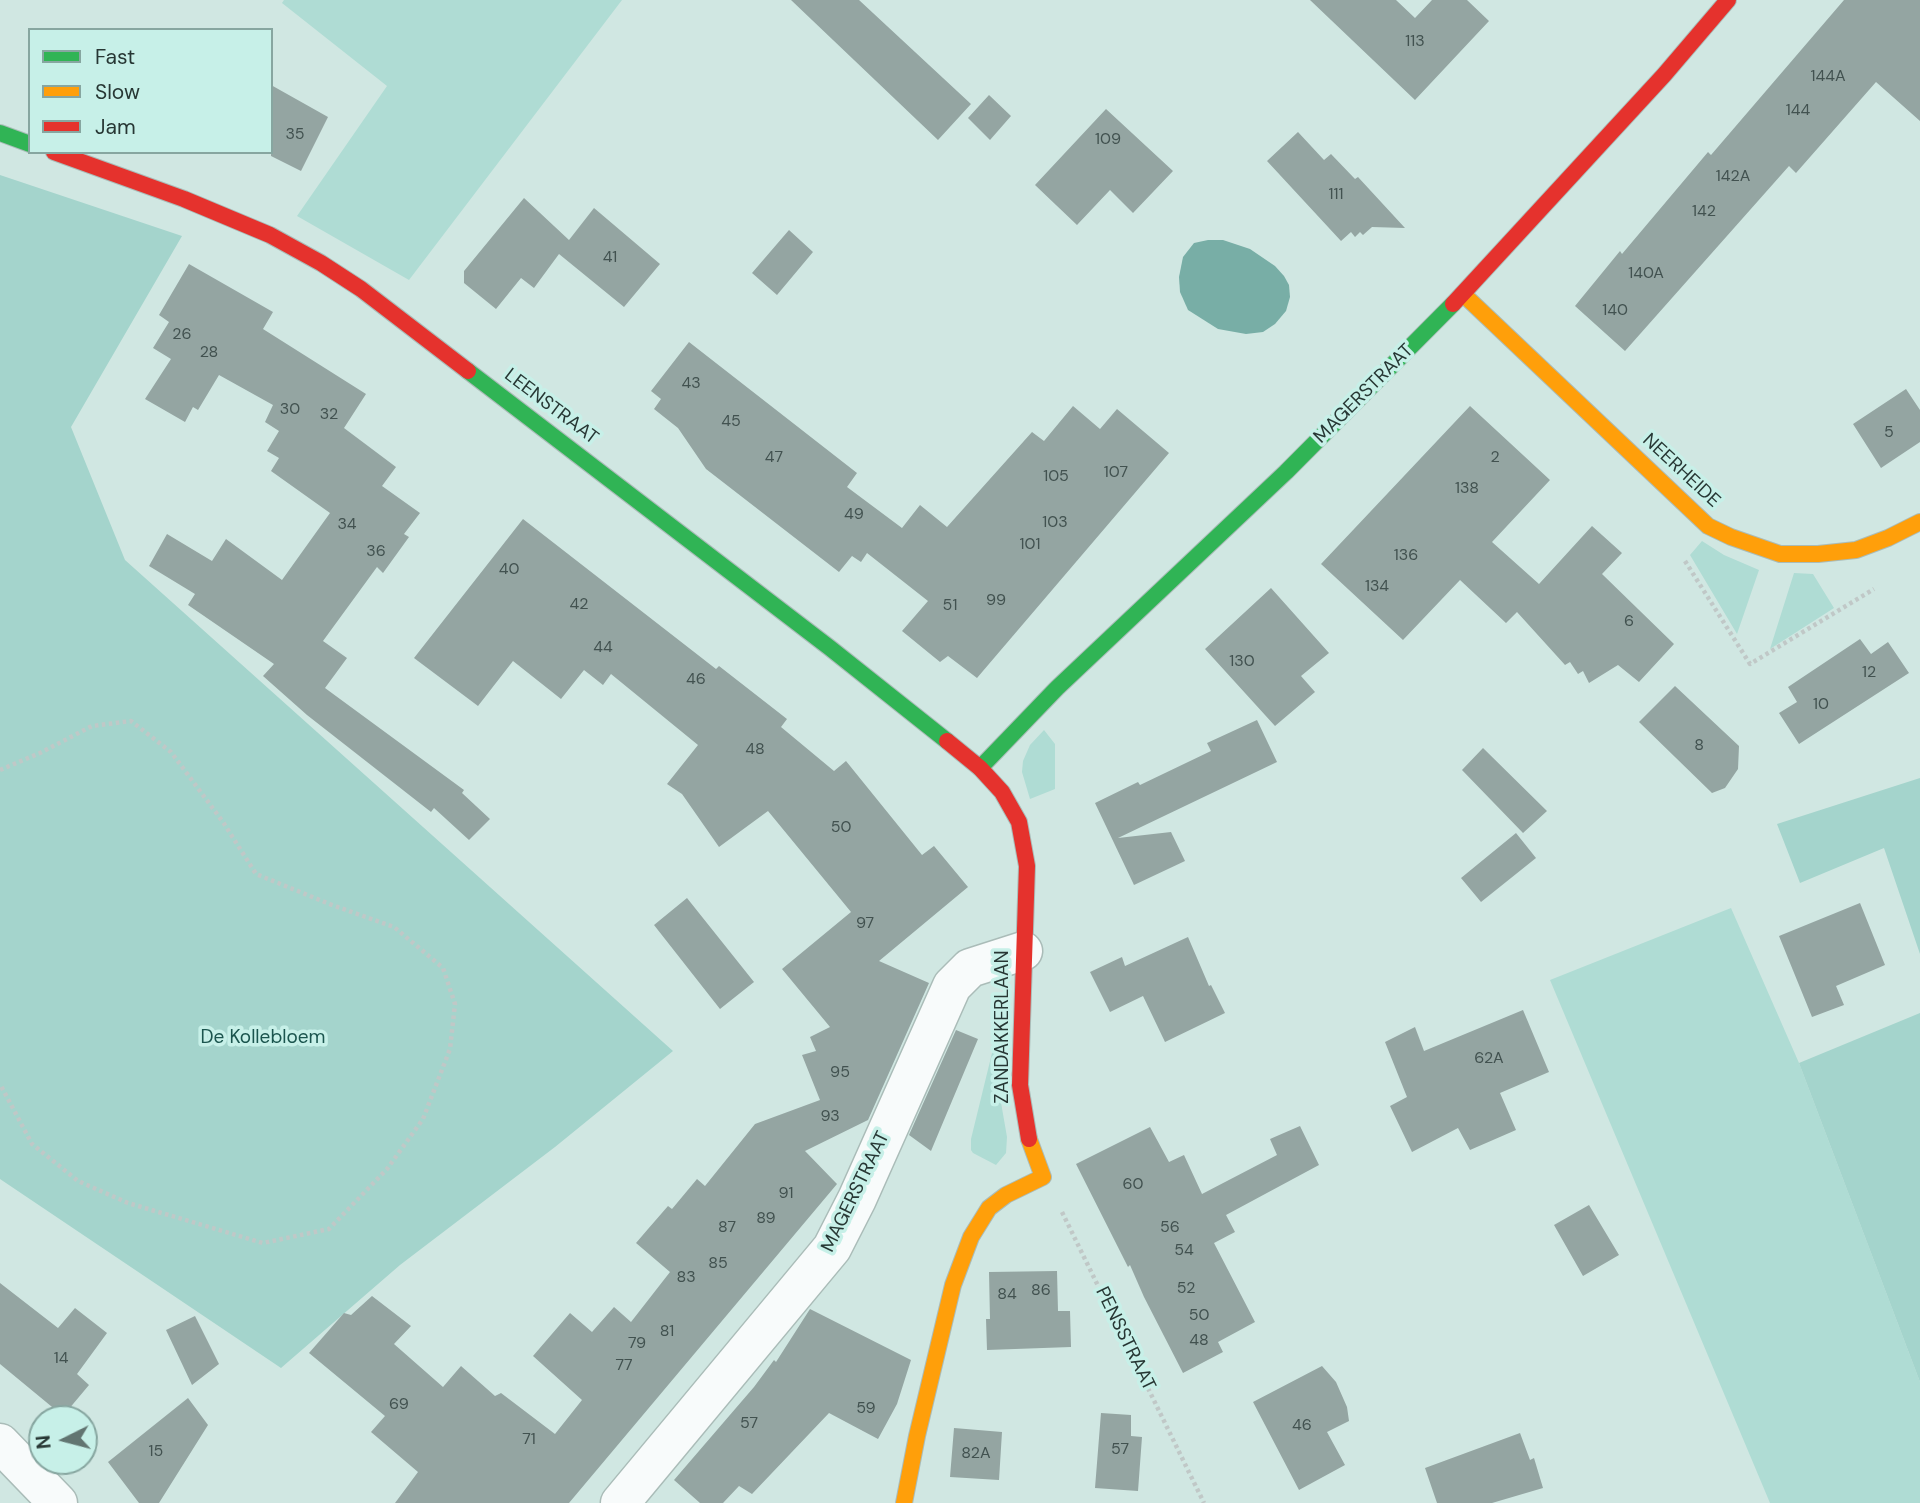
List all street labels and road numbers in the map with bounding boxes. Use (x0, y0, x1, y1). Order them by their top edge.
street label: MAGERSTRAAT (1310, 340, 1418, 448)
street label: LEENSTRAAT (500, 364, 602, 450)
street label: NEERHEIDE (1637, 429, 1725, 513)
street label: ZANDAKKERLAAN (992, 950, 1014, 1104)
street label: MAGERSTRAAT (817, 1128, 895, 1256)
street label: PENSSTRAAT (1090, 1283, 1160, 1395)

